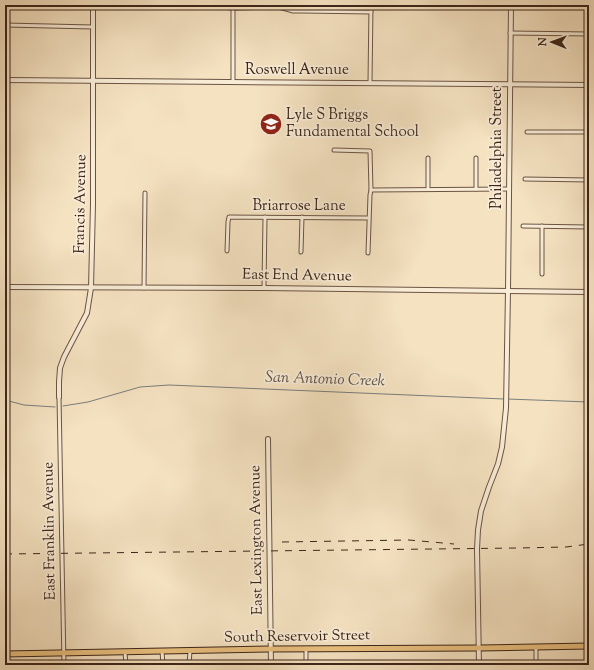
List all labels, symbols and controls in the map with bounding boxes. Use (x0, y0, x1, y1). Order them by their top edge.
north arrow (532, 22, 572, 62)
text: N (535, 37, 551, 47)
street label: Roswell Avenue (245, 60, 349, 81)
street label: Philadelphia Street (487, 87, 508, 209)
place label: Lyle S Briggs Fundamental School (286, 105, 419, 143)
school or university icon: Lyle S Briggs Fundamental School (258, 111, 284, 137)
street label: Francis Avenue (70, 154, 92, 254)
street label: Briarrose Lane (252, 196, 346, 217)
street label: East End Avenue (242, 265, 352, 287)
water label: San Antonio Creek (265, 366, 385, 394)
street label: East Franklin Avenue (38, 462, 62, 600)
street label: East Lexington Avenue (245, 465, 269, 615)
street label: South Reservoir Street (224, 625, 370, 649)

